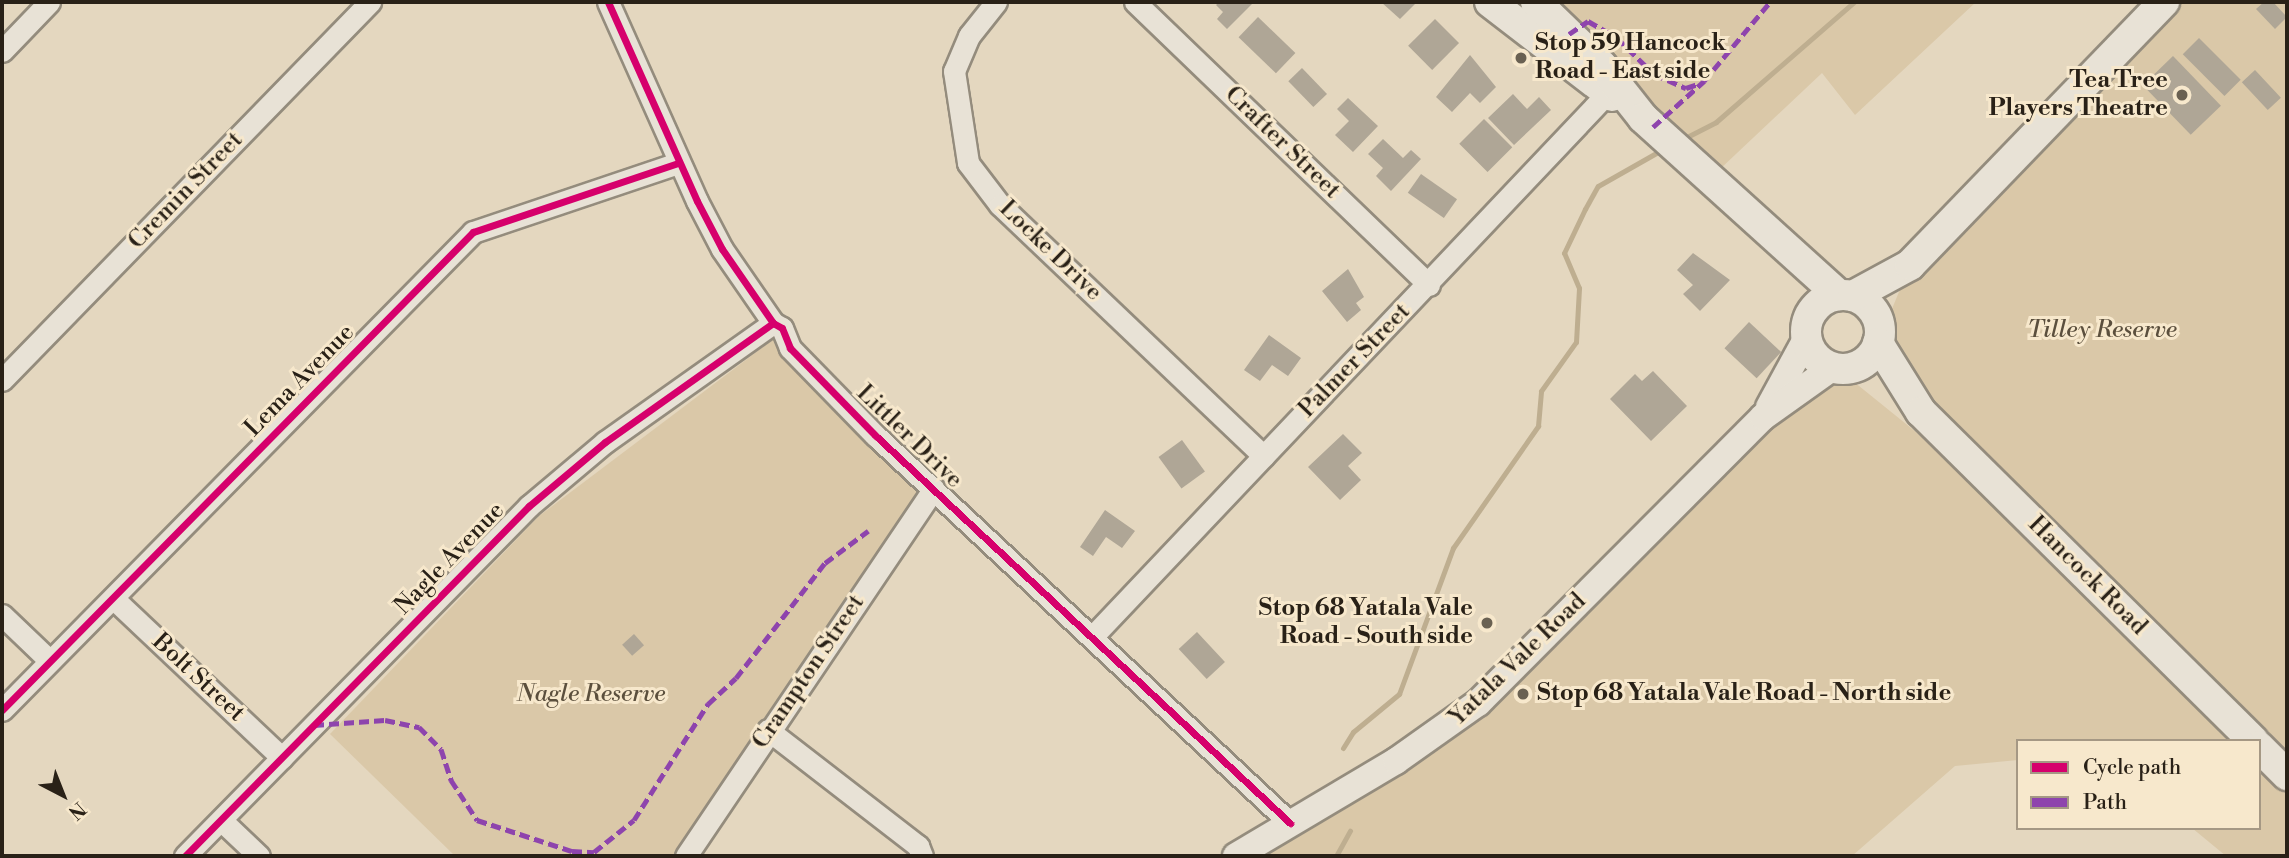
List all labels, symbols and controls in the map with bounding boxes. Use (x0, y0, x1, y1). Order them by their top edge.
place label: Stop 59 Hancock Road - East side (1535, 30, 1726, 86)
marker: Stop 59 Hancock Road - East side (1513, 50, 1529, 66)
place label: Tea Tree Players Theatre (1989, 67, 2168, 123)
street label: Crafter Street (1218, 81, 1346, 205)
marker: Tea Tree Players Theatre (2174, 87, 2190, 103)
street label: Cremin Street (123, 126, 249, 256)
street label: Locke Drive (993, 195, 1107, 307)
street label: Palmer Street (1293, 298, 1417, 424)
park label: Tilley Reserve (2027, 317, 2177, 345)
street label: Lema Avenue (239, 319, 361, 443)
street label: Littler Drive (850, 379, 968, 495)
street label: Nagle Avenue (389, 497, 511, 621)
street label: Hancock Road (2021, 510, 2153, 642)
street label: Yatala Vale Road (1444, 587, 1592, 733)
street label: Crampton Street (747, 589, 871, 755)
place label: Stop 68 Yatala Vale Road - South side (1259, 595, 1473, 651)
marker: Stop 68 Yatala Vale Road - South side (1479, 615, 1495, 631)
street label: Bolt Street (146, 628, 250, 728)
place label: Stop 68 Yatala Vale Road - North side (1537, 680, 1951, 708)
park label: Nagle Reserve (517, 681, 665, 709)
marker: Stop 68 Yatala Vale Road - North side (1515, 686, 1531, 702)
legend (2016, 739, 2261, 830)
text: Cycle path (2083, 755, 2181, 781)
north arrow (28, 760, 98, 830)
text: Path (2083, 790, 2127, 816)
text: N (63, 797, 91, 825)

